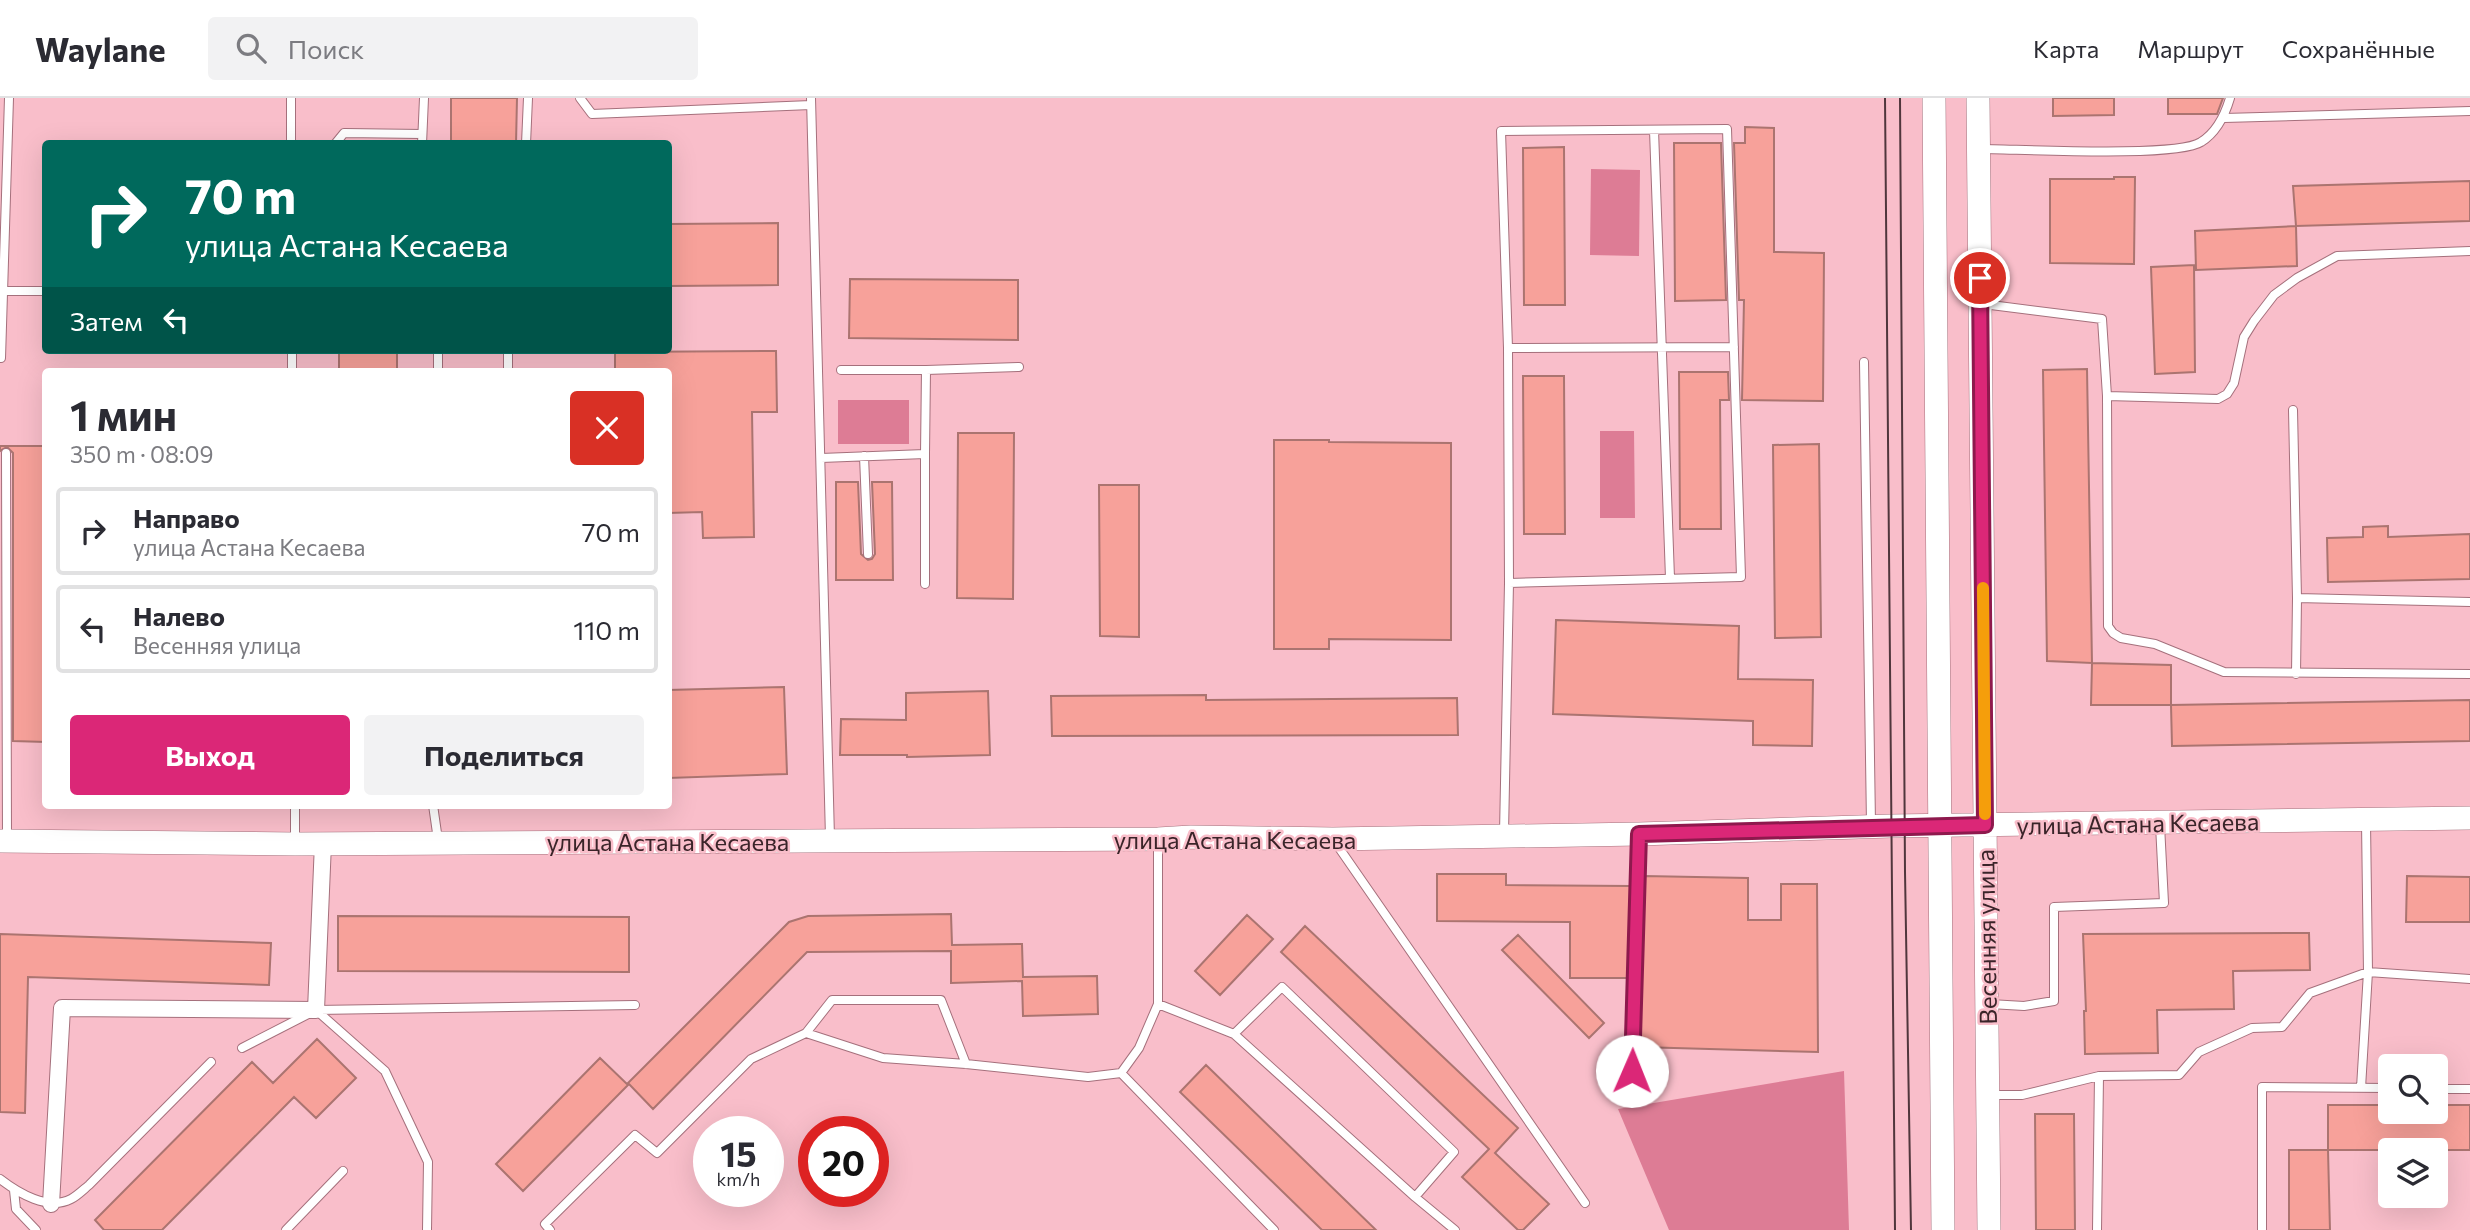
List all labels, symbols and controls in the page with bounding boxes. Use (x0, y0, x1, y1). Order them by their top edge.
search box (208, 17, 698, 80)
text: Waylane (35, 28, 166, 69)
icon: search (232, 29, 270, 67)
text: Поиск (288, 33, 364, 64)
text: Карта (2033, 34, 2099, 63)
text: Маршрут (2137, 34, 2244, 63)
text: Сохранённые (2282, 34, 2435, 63)
text: 70 m (185, 164, 296, 224)
icon: right (70, 168, 161, 259)
text: улица Астана Кесаева (185, 224, 509, 264)
pin (1950, 248, 2010, 308)
icon: arrive (1961, 259, 1999, 297)
icon: left (157, 301, 195, 339)
text: Затем (70, 305, 143, 336)
text: 1 мин (70, 388, 177, 440)
button: close (570, 391, 644, 465)
text: 350 m · 08:09 (70, 440, 213, 468)
text: Направо (133, 502, 240, 533)
icon: right (74, 512, 112, 550)
text: 70 m (582, 516, 640, 547)
text: улица Астана Кесаева (133, 533, 366, 561)
text: Налево (133, 600, 225, 631)
icon: left (74, 610, 112, 648)
text: 110 m (573, 614, 640, 645)
text: Весенняя улица (133, 631, 301, 659)
button: Выход (70, 715, 350, 795)
button: Поделиться (364, 715, 644, 795)
street label: улица Астана Кесаева (2016, 806, 2260, 840)
street label: улица Астана Кесаева (1114, 825, 1356, 854)
street label: улица Астана Кесаева (547, 827, 789, 856)
street label: Весенняя улица (1970, 849, 2002, 1025)
position arrow (1595, 1034, 1669, 1108)
map controls (2378, 1054, 2448, 1208)
button: search (2378, 1054, 2448, 1124)
speed limit sign: 20 (798, 1116, 889, 1207)
text: 15 (720, 1131, 757, 1174)
button: layers (2378, 1138, 2448, 1208)
text: km/h (717, 1168, 760, 1190)

